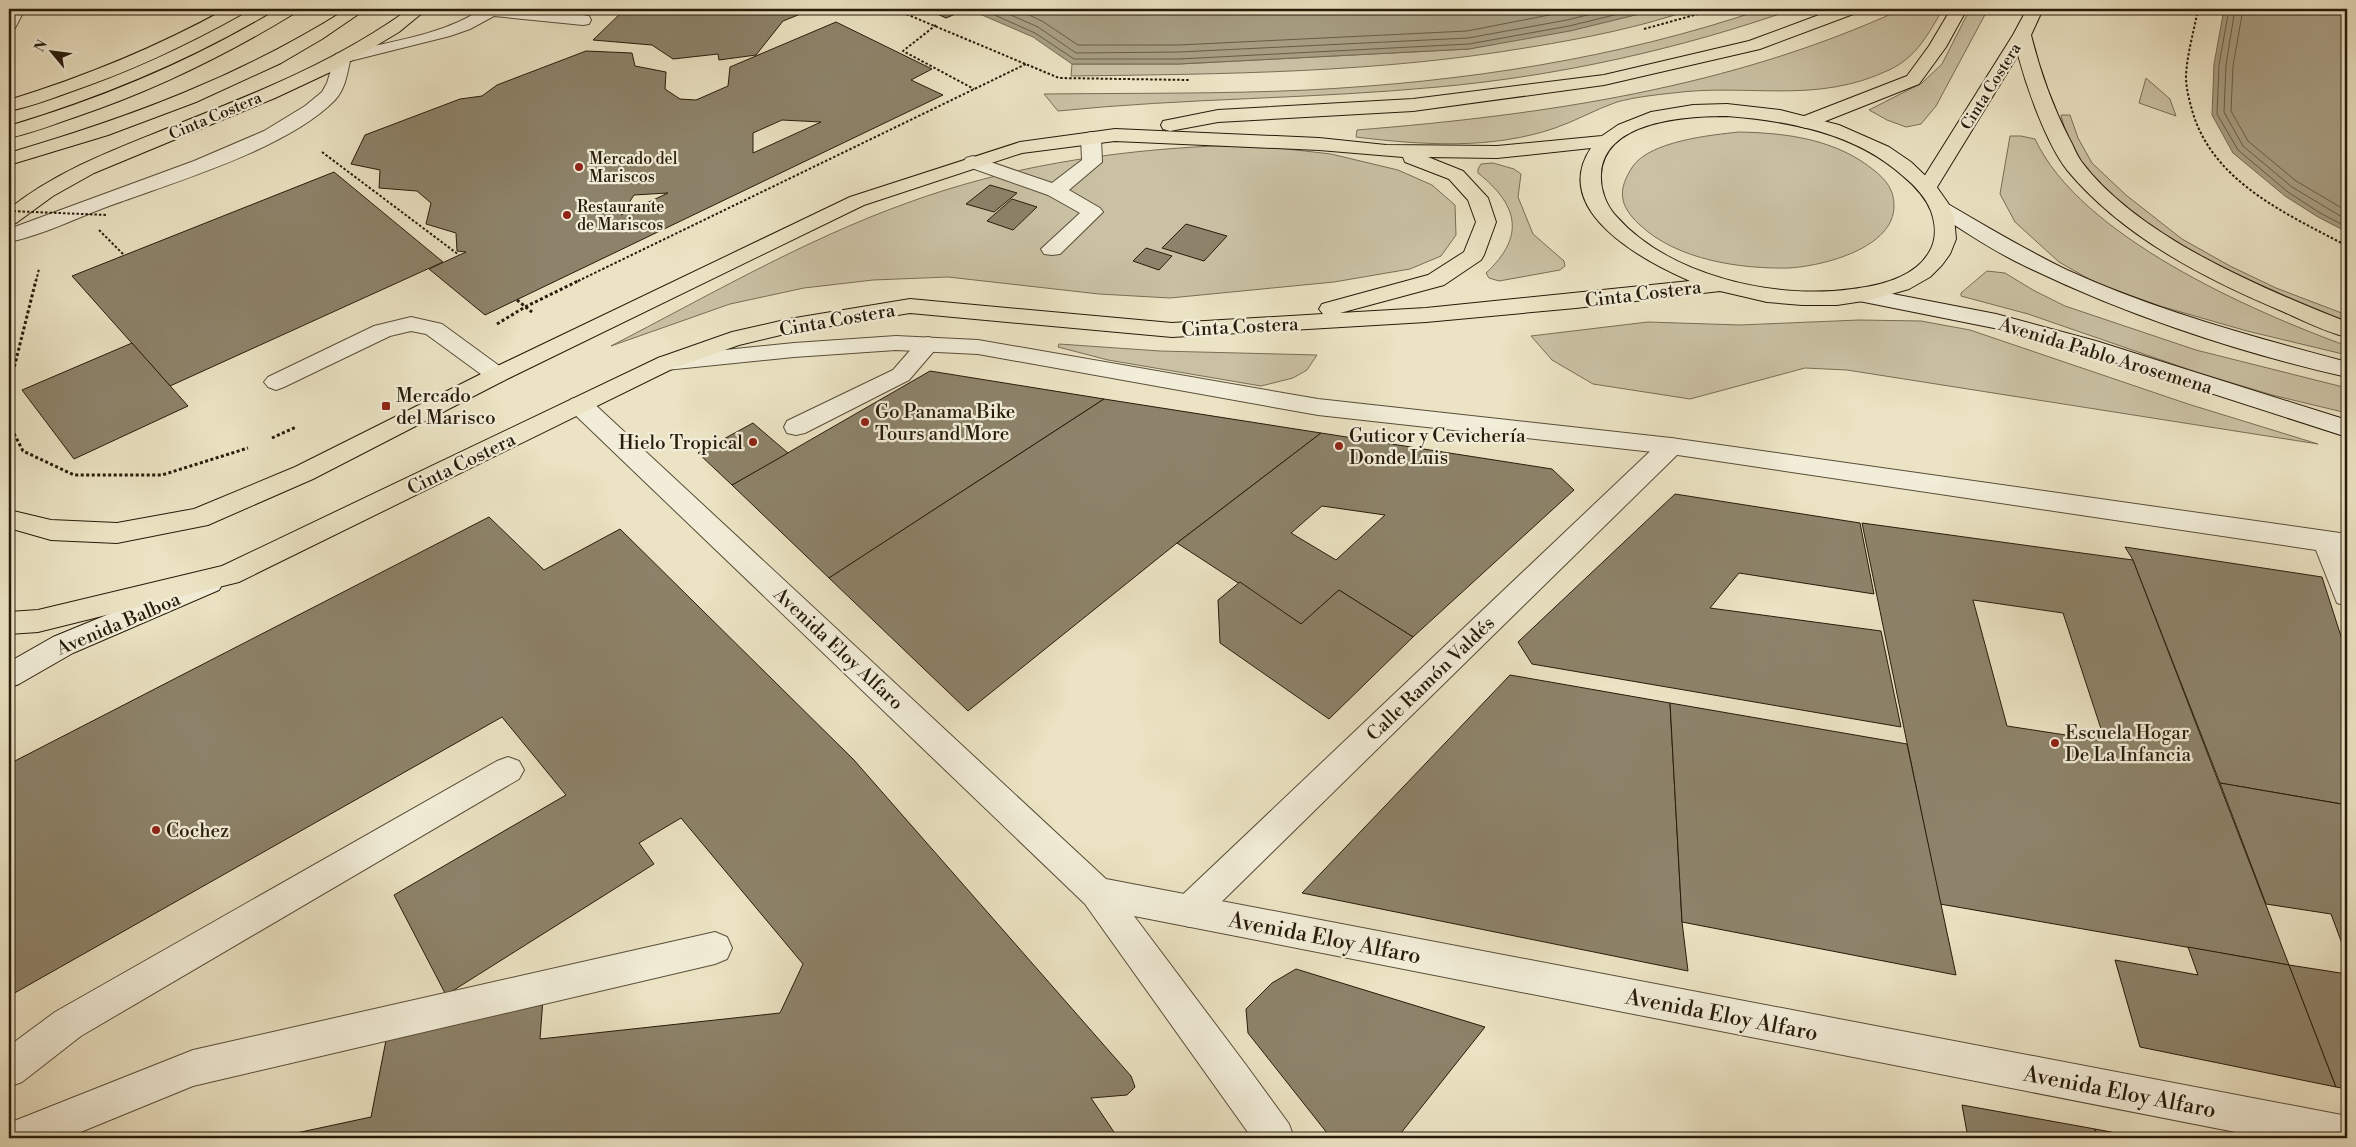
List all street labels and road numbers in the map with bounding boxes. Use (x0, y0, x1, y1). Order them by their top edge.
street label: Cinta Costera (1956, 39, 2026, 134)
street label: Cinta Costera (166, 87, 266, 144)
street label: Cinta Costera (1583, 275, 1703, 313)
street label: Cinta Costera (777, 298, 897, 342)
street label: Cinta Costera (1181, 312, 1300, 342)
street label: Avenida Pablo Arosemena (1995, 312, 2216, 400)
street label: Cinta Costera (403, 427, 520, 500)
street label: Avenida Eloy Alfaro (768, 582, 908, 715)
street label: Avenida Balboa (52, 587, 184, 661)
street label: Calle Ramón Valdés (1362, 611, 1500, 746)
street label: Avenida Eloy Alfaro (1225, 906, 1423, 970)
street label: Avenida Eloy Alfaro (1622, 983, 1820, 1047)
street label: Avenida Eloy Alfaro (2020, 1060, 2218, 1124)

